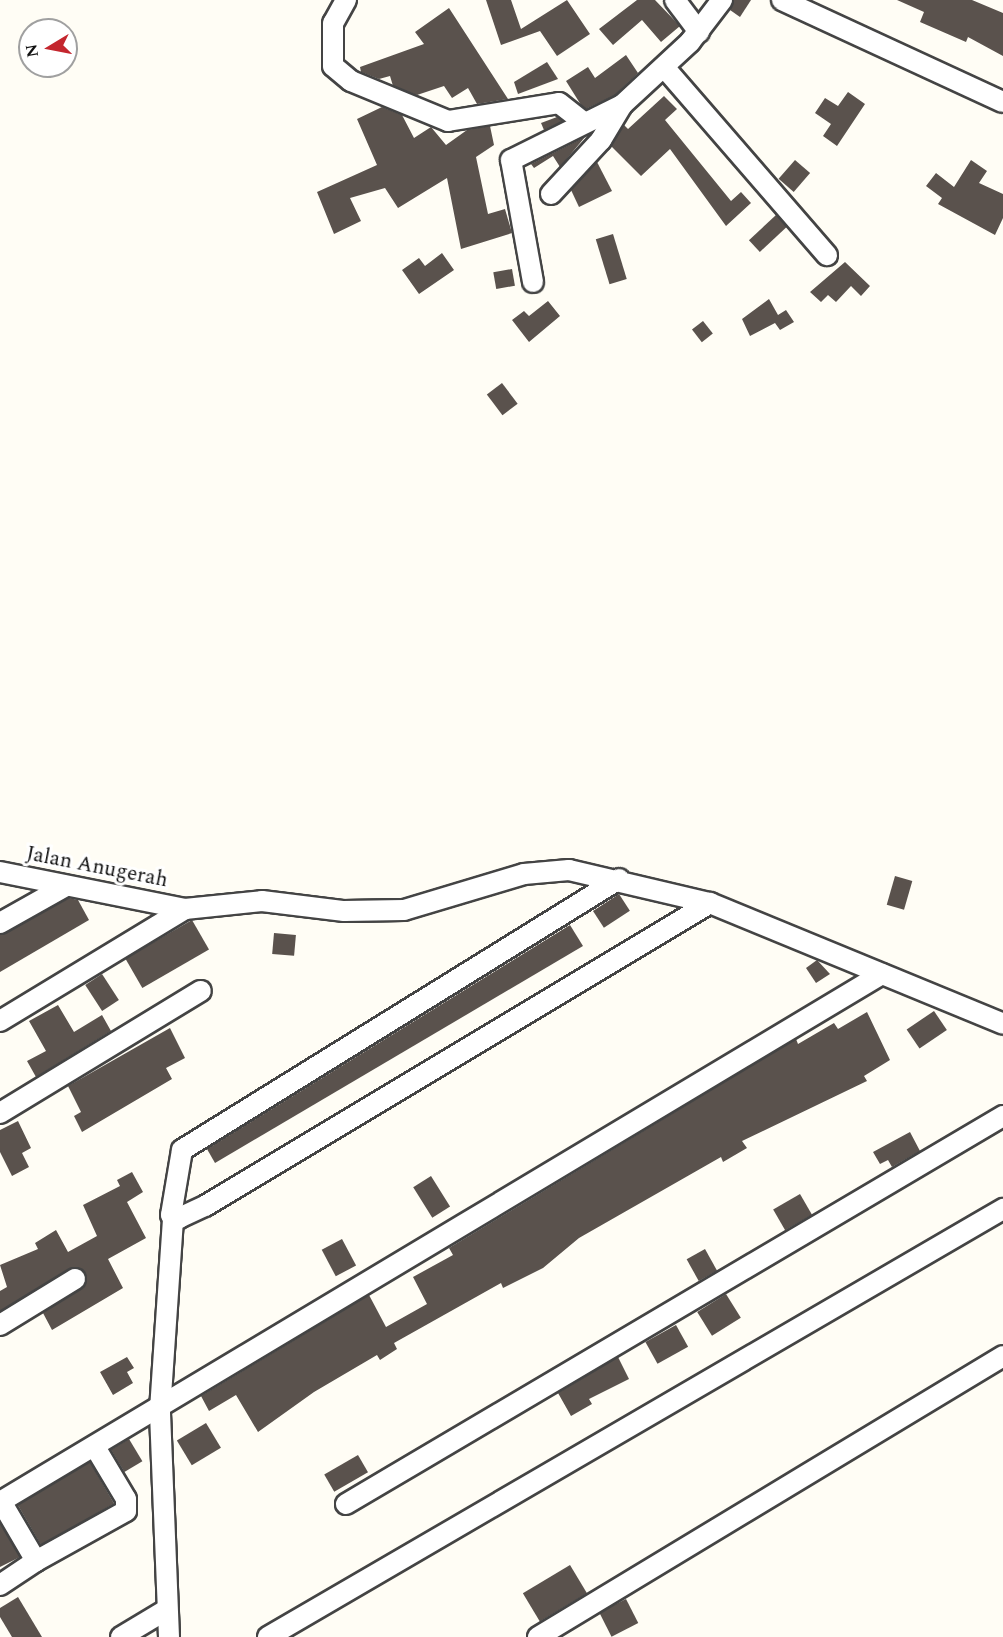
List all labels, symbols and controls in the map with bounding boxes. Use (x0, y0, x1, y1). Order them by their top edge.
north arrow (18, 18, 78, 78)
text: N (19, 42, 45, 59)
street label: Jalan Anugerah (24, 841, 170, 893)

